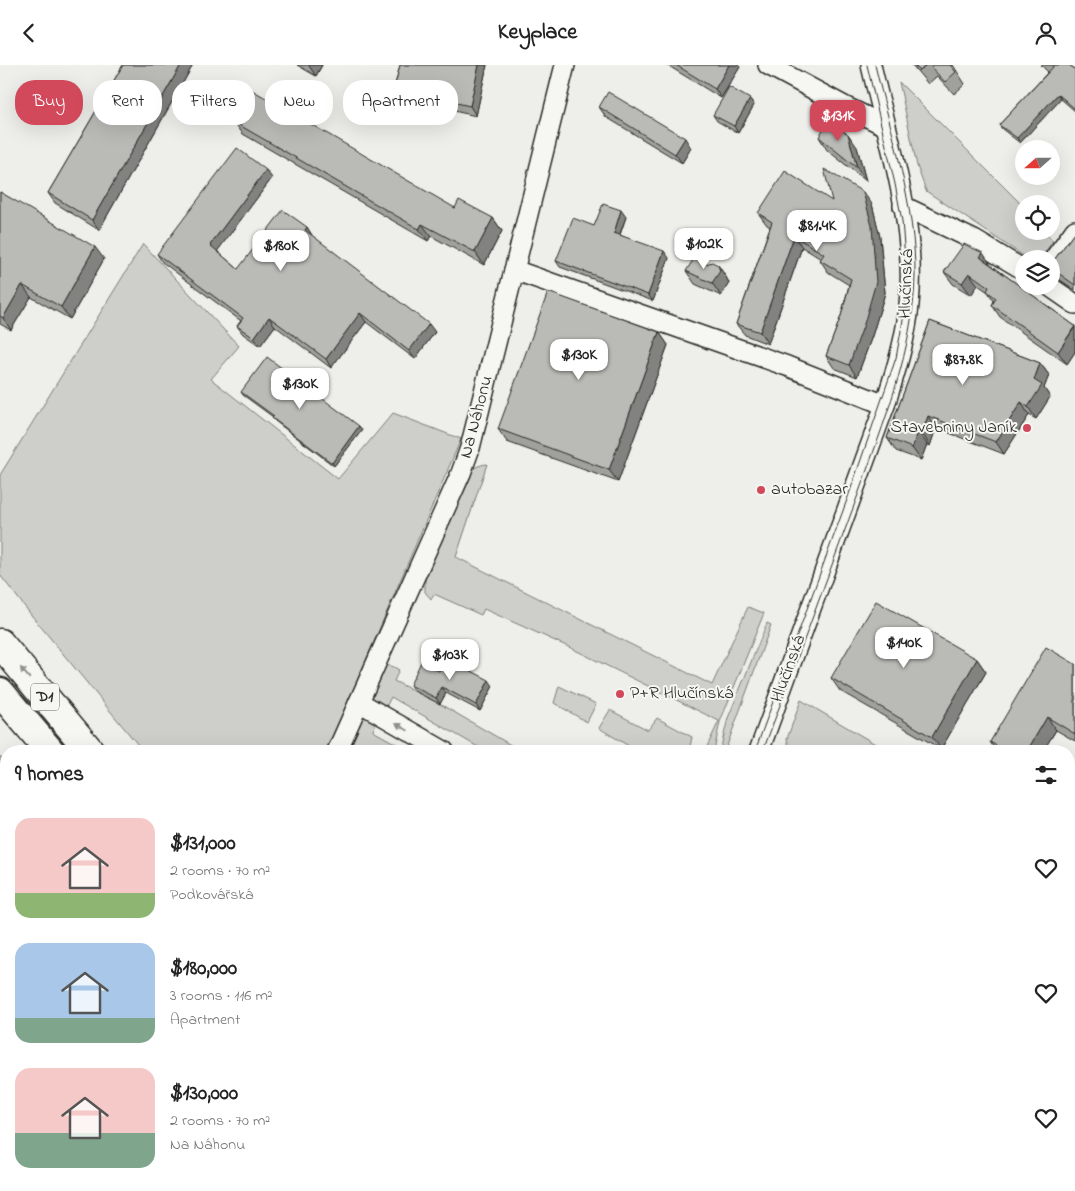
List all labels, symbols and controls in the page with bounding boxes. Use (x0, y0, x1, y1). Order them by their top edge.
text: Keyplace (498, 17, 577, 49)
icon: back (15, 19, 43, 47)
icon: person (1032, 19, 1060, 47)
chip: Buy (15, 80, 83, 125)
chip: Rent (93, 80, 162, 125)
chip: Filters (172, 80, 255, 125)
chip: New (265, 80, 333, 125)
chip: Apartment (343, 80, 458, 125)
pin: $131K (803, 99, 873, 142)
text: $131K (821, 104, 855, 128)
north arrow (1015, 140, 1060, 185)
map controls (1015, 140, 1060, 295)
button: locate (1015, 195, 1060, 240)
pin: $81.4K (776, 209, 858, 252)
text: $81.4K (798, 214, 836, 238)
pin: $102K (669, 227, 739, 270)
pin: $180K (246, 229, 316, 272)
text: $102K (685, 232, 723, 256)
text: $180K (263, 234, 299, 258)
street label: Hlučínská (893, 249, 921, 319)
button: layers (1015, 250, 1060, 295)
pin: $130K (544, 339, 614, 381)
text: $130K (561, 343, 597, 367)
pin: $87.8K (922, 343, 1004, 386)
text: $87.8K (943, 348, 983, 372)
pin: $130K (265, 367, 335, 410)
text: $130K (282, 372, 318, 396)
street label: Na Náhonu (453, 373, 501, 461)
place label: Stavebniny Janík (891, 415, 1017, 441)
marker: Stavebniny Janík (1021, 422, 1033, 434)
place label: autobazar (771, 477, 848, 503)
marker: autobazar (755, 484, 767, 496)
pin: $140K (869, 627, 939, 669)
text: $140K (886, 631, 922, 655)
street label: Hlučínská (765, 632, 813, 706)
pin: $103K (415, 639, 485, 681)
text: $103K (432, 643, 468, 667)
one-way arrow (20, 667, 31, 680)
place label: P+R Hlučínská (630, 681, 733, 707)
road number: D1 (31, 683, 59, 711)
marker: P+R Hlučínská (614, 688, 626, 700)
one-way arrow (396, 722, 409, 731)
text: 9 homes (15, 760, 84, 790)
icon: filters (1032, 761, 1060, 789)
text: $131,000 (170, 829, 236, 859)
icon: home (55, 838, 115, 898)
icon: heart (1032, 854, 1060, 882)
text: 2 rooms · 70 m² (170, 859, 270, 883)
text: Podkovářská (170, 883, 253, 907)
text: $180,000 (170, 954, 237, 984)
icon: home (55, 963, 115, 1023)
icon: heart (1032, 979, 1060, 1007)
text: 3 rooms · 116 m² (170, 984, 273, 1008)
text: Apartment (170, 1008, 240, 1032)
text: $130,000 (170, 1079, 238, 1109)
icon: home (55, 1088, 115, 1148)
icon: heart (1032, 1104, 1060, 1132)
text: 2 rooms · 70 m² (170, 1109, 270, 1133)
text: Na Náhonu (170, 1133, 245, 1157)

